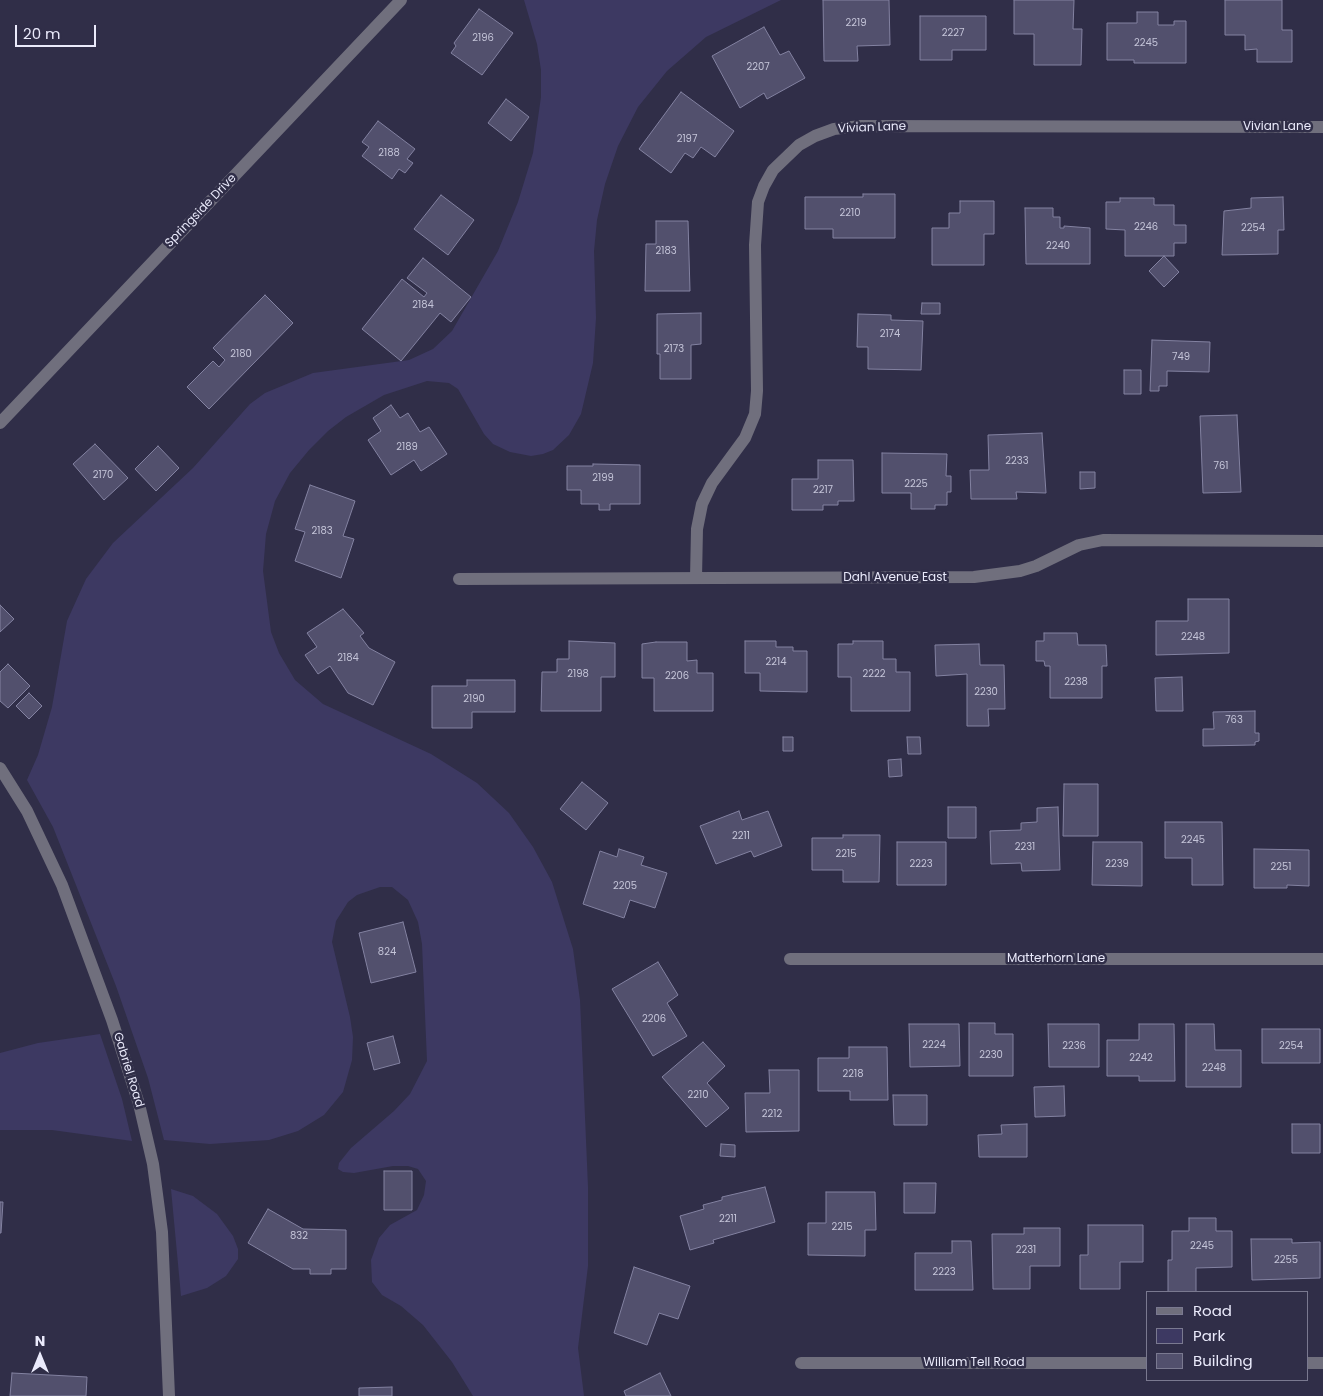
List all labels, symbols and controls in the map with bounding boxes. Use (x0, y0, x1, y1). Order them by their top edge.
scale bar (18, 15, 99, 47)
house number: 2219 (846, 17, 866, 29)
text: 20 m (23, 23, 61, 44)
house number: 2227 (942, 27, 964, 39)
house number: 2196 (472, 32, 494, 44)
house number: 2245 (1134, 37, 1158, 49)
house number: 2207 (746, 61, 770, 73)
street label: Vivian Lane (838, 120, 906, 136)
street label: Vivian Lane (1243, 120, 1311, 134)
house number: 2197 (677, 133, 697, 145)
house number: 2188 (378, 147, 400, 159)
street label: Springside Drive (162, 171, 240, 251)
house number: 2210 (840, 207, 860, 219)
house number: 2246 (1134, 221, 1158, 233)
house number: 2254 (1241, 222, 1265, 234)
house number: 2240 (1046, 240, 1070, 252)
house number: 2183 (655, 245, 677, 257)
house number: 2184 (412, 299, 434, 311)
house number: 2174 (880, 328, 900, 340)
house number: 2173 (664, 343, 684, 355)
house number: 2180 (230, 348, 252, 360)
house number: 749 (1172, 351, 1190, 363)
house number: 2189 (396, 441, 418, 453)
house number: 2233 (1005, 455, 1029, 467)
house number: 761 (1213, 460, 1229, 472)
house number: 2170 (93, 469, 113, 481)
house number: 2199 (592, 472, 614, 484)
house number: 2225 (904, 478, 928, 490)
house number: 2217 (813, 484, 833, 496)
house number: 2183 (311, 525, 333, 537)
street label: Dahl Avenue East (843, 571, 947, 585)
house number: 2248 (1181, 631, 1205, 643)
house number: 2184 (337, 652, 359, 664)
house number: 2214 (766, 656, 786, 668)
house number: 2198 (567, 668, 589, 680)
house number: 2222 (863, 668, 885, 680)
house number: 2206 (665, 670, 689, 682)
house number: 2238 (1064, 676, 1088, 688)
house number: 2230 (974, 686, 998, 698)
house number: 2190 (463, 693, 485, 705)
house number: 763 (1225, 714, 1243, 726)
house number: 2211 (732, 830, 750, 842)
house number: 2245 (1181, 834, 1205, 846)
house number: 2231 (1015, 841, 1035, 853)
house number: 2215 (836, 848, 856, 860)
house number: 2223 (909, 858, 933, 870)
house number: 2239 (1105, 858, 1129, 870)
house number: 2251 (1271, 861, 1291, 873)
house number: 2205 (613, 880, 637, 892)
house number: 824 (378, 946, 396, 958)
street label: Matterhorn Lane (1007, 952, 1105, 966)
house number: 2206 (642, 1013, 666, 1025)
street label: Gabriel Road (110, 1031, 146, 1109)
house number: 2224 (922, 1039, 946, 1051)
house number: 2236 (1062, 1040, 1086, 1052)
house number: 2254 (1279, 1040, 1303, 1052)
house number: 2230 (979, 1049, 1003, 1061)
house number: 2242 (1129, 1052, 1153, 1064)
house number: 2248 (1202, 1062, 1226, 1074)
house number: 2218 (842, 1068, 864, 1080)
house number: 2210 (688, 1089, 708, 1101)
house number: 2212 (762, 1108, 782, 1120)
house number: 2211 (719, 1213, 737, 1225)
house number: 2215 (832, 1221, 852, 1233)
house number: 832 (290, 1230, 308, 1242)
house number: 2245 (1190, 1240, 1214, 1252)
house number: 2231 (1016, 1244, 1036, 1256)
house number: 2255 (1274, 1254, 1298, 1266)
house number: 2223 (932, 1266, 956, 1278)
legend (1146, 1291, 1308, 1381)
text: Road (1193, 1300, 1232, 1321)
text: Park (1193, 1325, 1225, 1346)
north arrow (15, 1331, 65, 1381)
text: N (35, 1331, 45, 1351)
text: Building (1193, 1350, 1253, 1371)
street label: William Tell Road (923, 1356, 1025, 1370)

